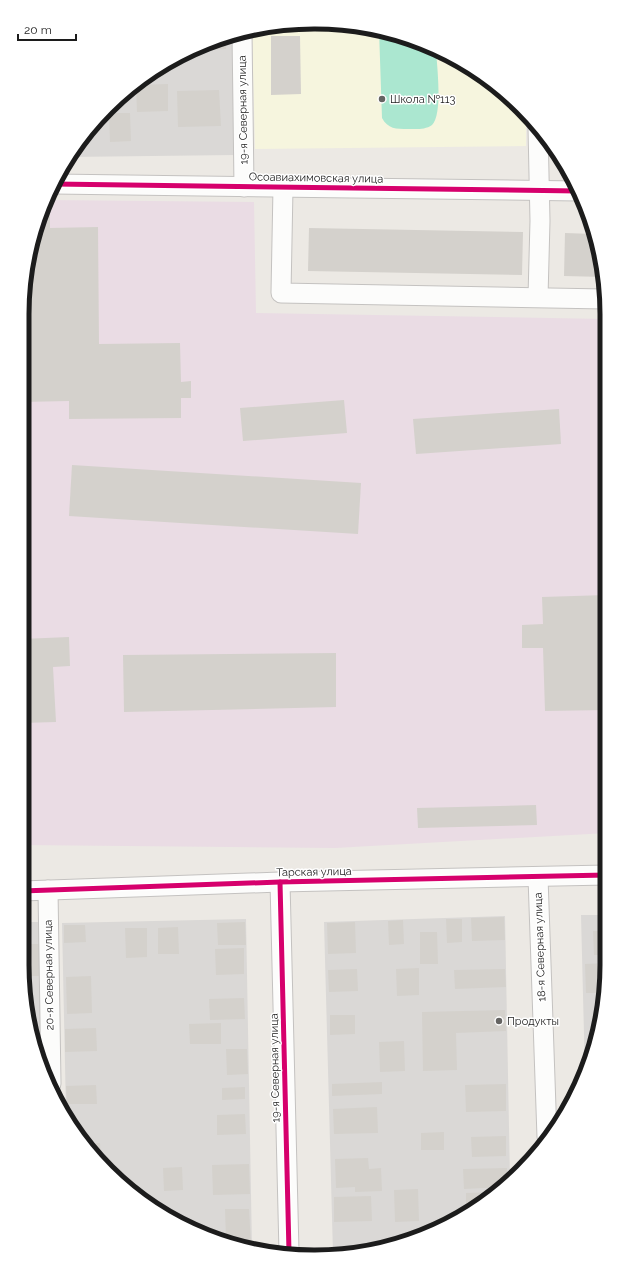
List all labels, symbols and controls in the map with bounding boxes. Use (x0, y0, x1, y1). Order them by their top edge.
scale bar (18, 16, 76, 42)
text: 20 m (24, 23, 52, 37)
street label: 19-я Северная улица (236, 55, 250, 165)
place label: Школа №113 (390, 93, 455, 106)
marker: Школа №113 (377, 94, 387, 104)
street label: Осоавиахимовская улица (249, 170, 383, 186)
street label: Тарская улица (276, 865, 352, 879)
street label: 18-я Северная улица (532, 892, 548, 1002)
street label: 20-я Северная улица (42, 920, 56, 1030)
street label: 19-я Северная улица (268, 1013, 282, 1123)
place label: Продукты (507, 1015, 559, 1028)
marker: Продукты (494, 1016, 504, 1026)

